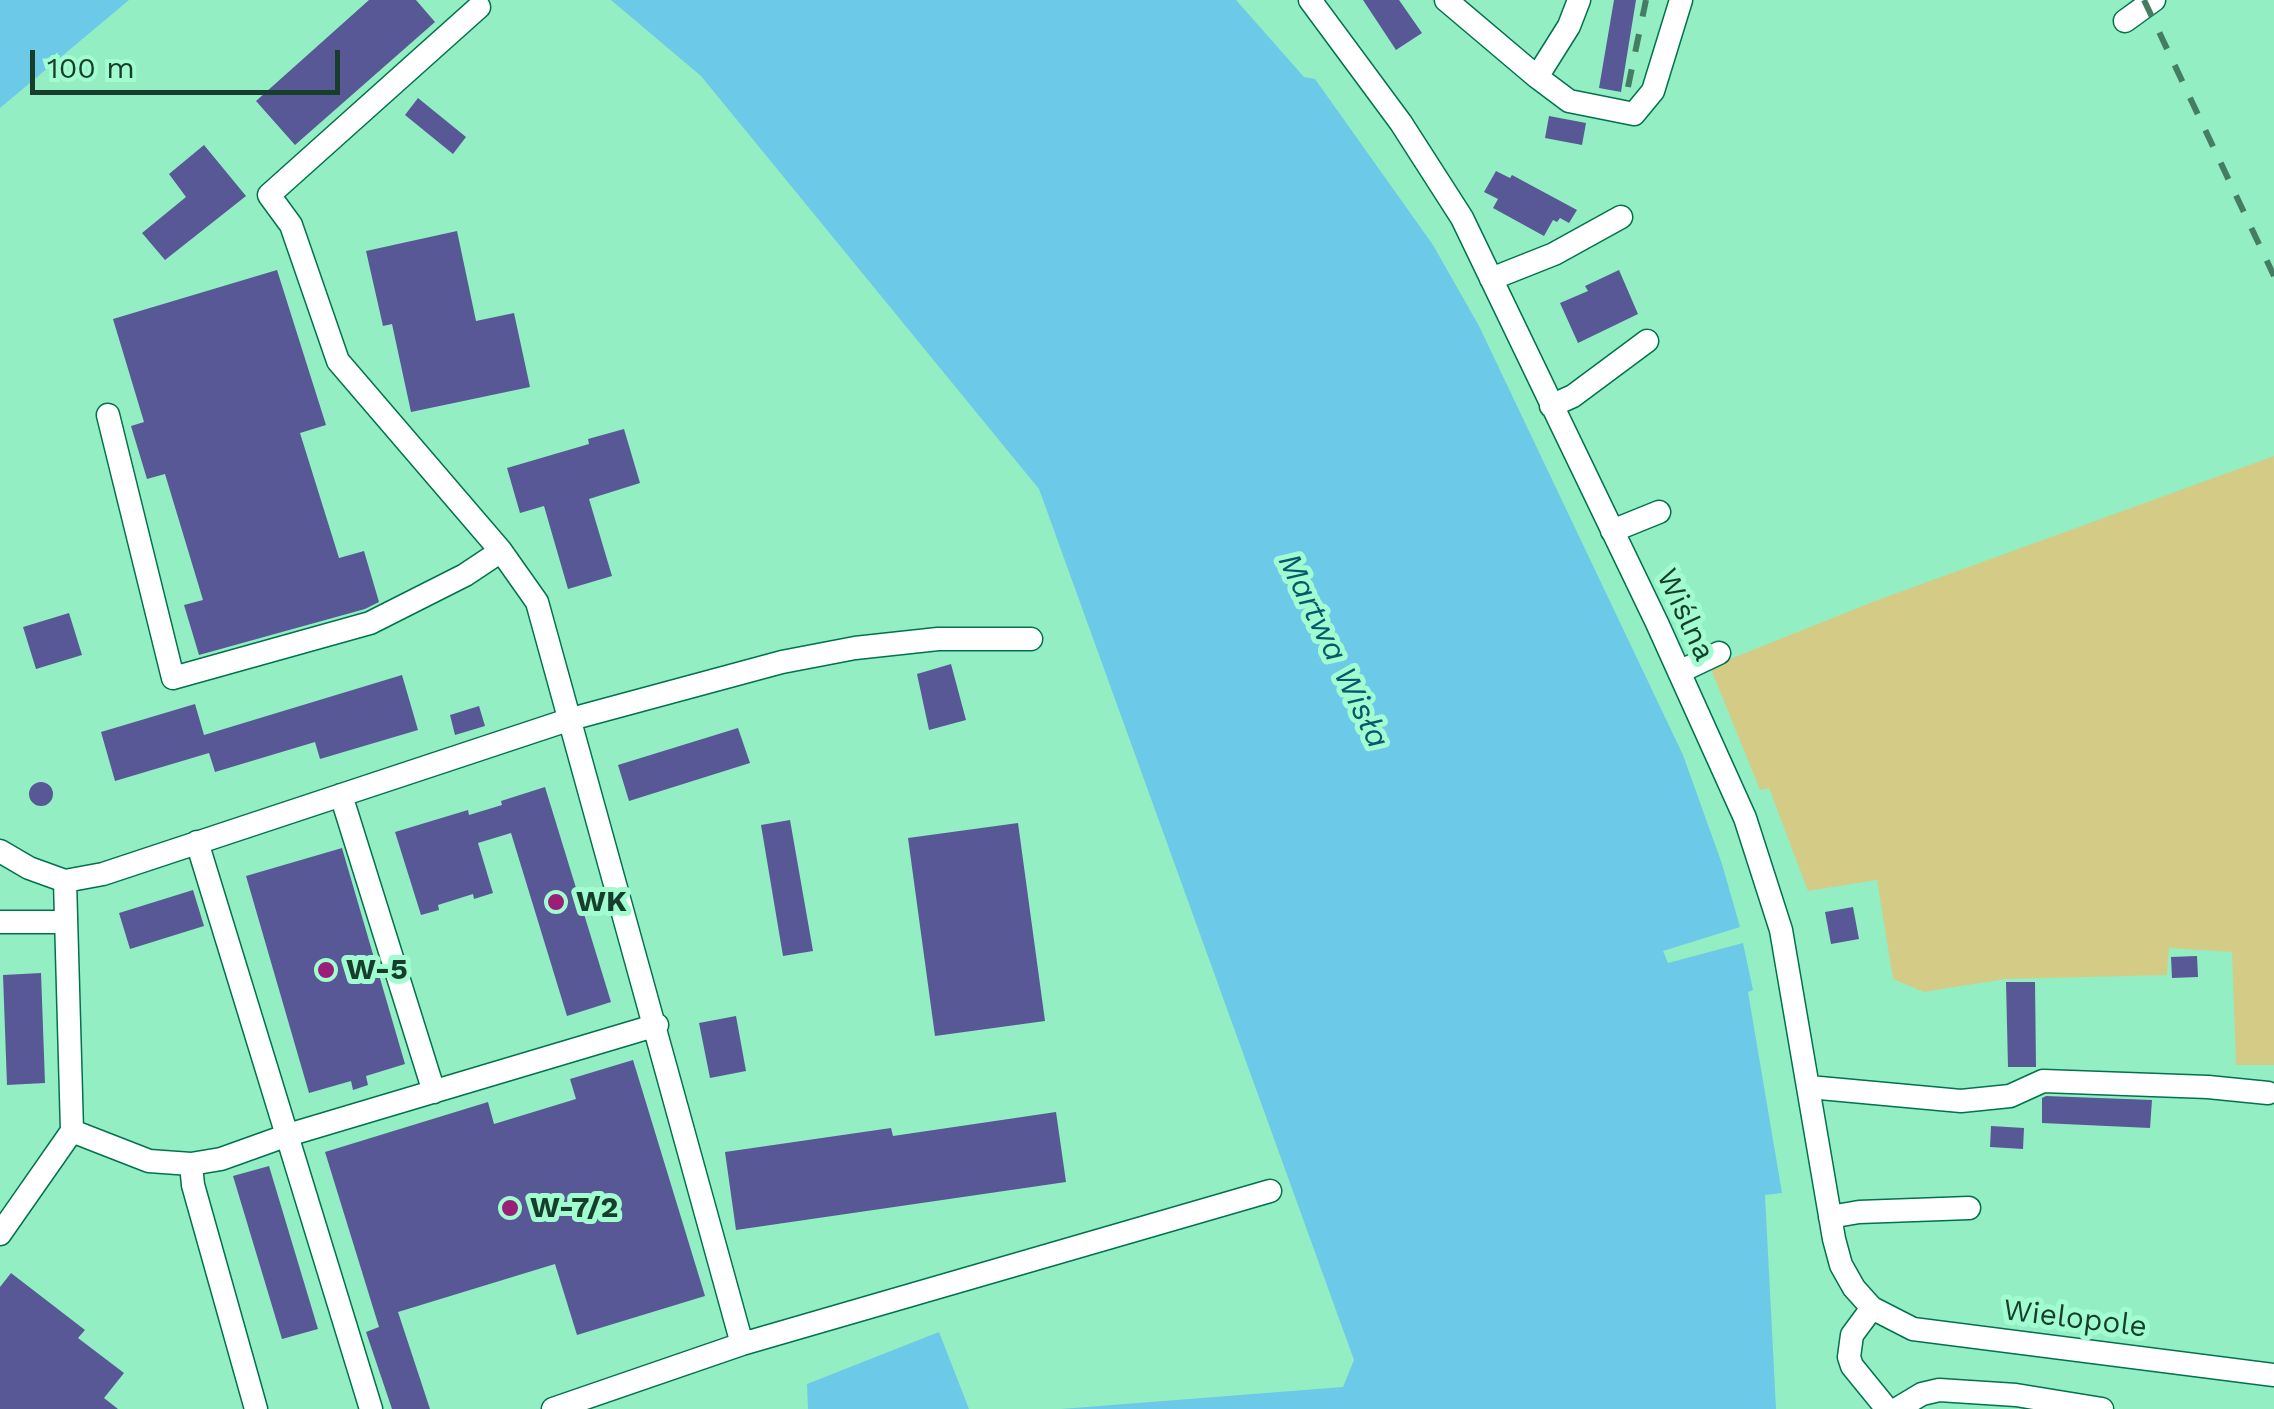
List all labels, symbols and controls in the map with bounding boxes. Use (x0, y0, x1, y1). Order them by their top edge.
scale bar (35, 30, 345, 92)
text: 100 m (47, 50, 135, 85)
water label: Martwa Wisła (1269, 547, 1397, 755)
street label: Wiślna (1648, 563, 1722, 667)
place label: WK (576, 884, 627, 920)
marker: WK (545, 891, 567, 913)
place label: W-5 (346, 952, 408, 988)
marker: W-5 (315, 959, 337, 981)
place label: W-7/2 (530, 1190, 618, 1226)
marker: W-7/2 (499, 1197, 521, 1219)
street label: Wielopole (2001, 1292, 2149, 1346)

